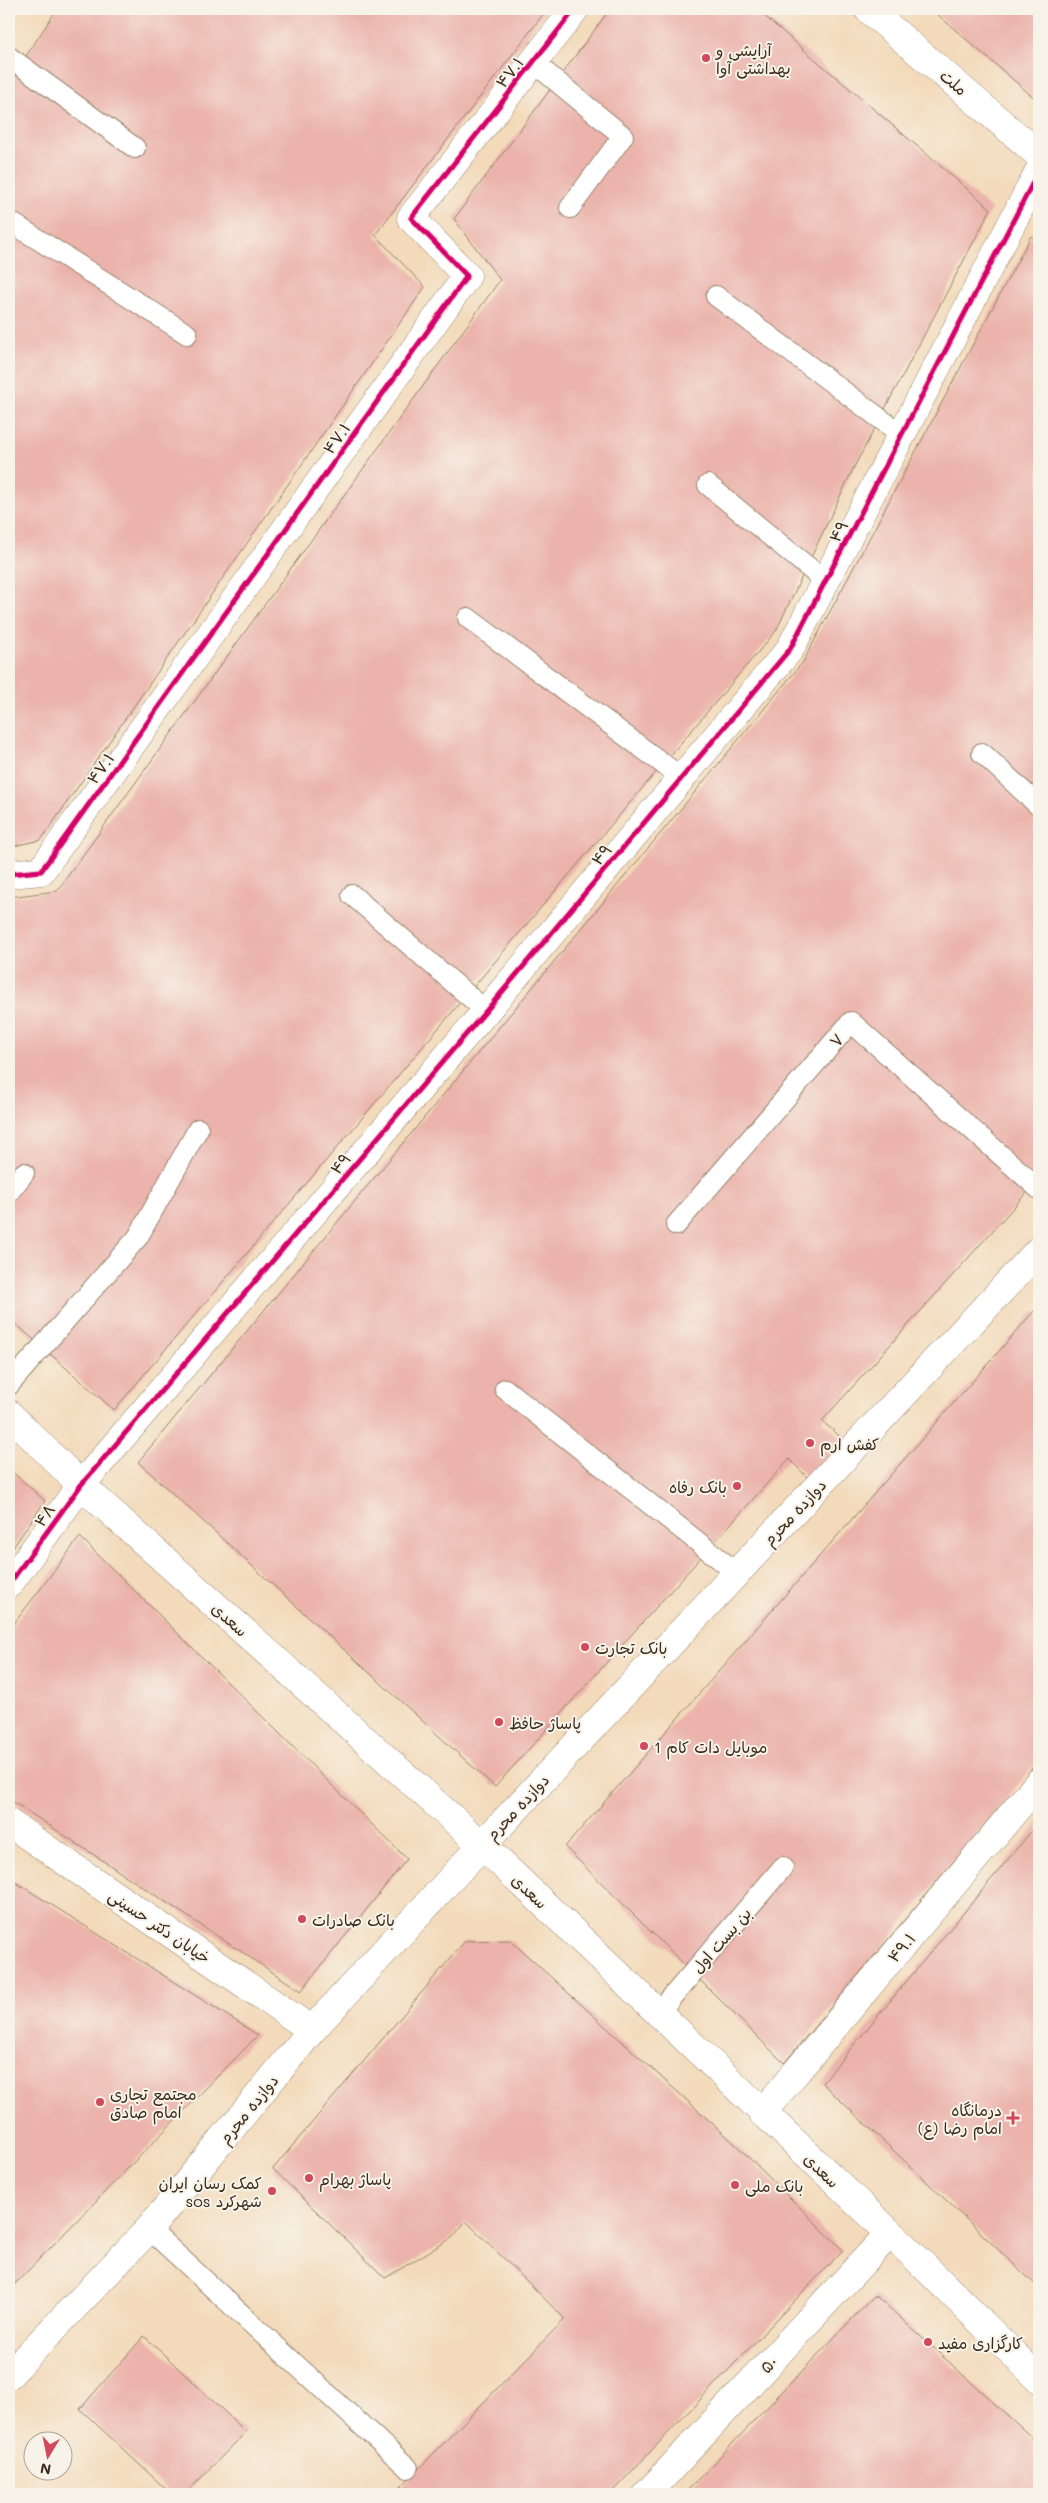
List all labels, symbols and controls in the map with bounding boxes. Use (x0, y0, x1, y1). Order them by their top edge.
place label: آرایشی و بهداشتی آوا (714, 39, 791, 79)
street label: ۴۷.۱ (490, 52, 528, 92)
marker: آرایشی و بهداشتی آوا (700, 52, 712, 64)
street label: ملت (936, 64, 972, 100)
street label: ۴۷.۱ (318, 418, 354, 458)
street label: ۴۹ (824, 516, 852, 546)
street label: ۴۷.۱ (82, 748, 118, 788)
street label: ۴۹ (586, 839, 616, 869)
street label: ۷ (824, 1029, 848, 1051)
street label: ۴۹ (325, 1148, 355, 1178)
place label: کفش ارم (820, 1433, 879, 1457)
marker: کفش ارم (804, 1437, 816, 1449)
street label: دوازده محرم (758, 1474, 832, 1552)
place label: بانک رفاه (669, 1476, 727, 1497)
marker: بانک رفاه (731, 1480, 743, 1492)
street label: ۴۸ (29, 1499, 59, 1531)
street label: سعدی (207, 1597, 253, 1641)
place label: بانک تجارت (595, 1637, 668, 1658)
marker: بانک تجارت (579, 1641, 591, 1653)
place label: پاساژ حافظ (509, 1712, 581, 1734)
marker: پاساژ حافظ (493, 1716, 505, 1728)
place label: موبایل دات کام 1 (654, 1736, 767, 1760)
marker: موبایل دات کام 1 (638, 1740, 650, 1752)
street label: دوازده محرم (481, 1769, 555, 1847)
street label: سعدی (508, 1869, 552, 1913)
street label: خیابان دکتر حسینی (105, 1884, 215, 1969)
street label: بن بست اول (687, 1903, 755, 1977)
place label: بانک صادرات (312, 1909, 395, 1930)
marker: بانک صادرات (296, 1913, 308, 1925)
street label: ۴۹.۱ (882, 1928, 920, 1966)
street label: دوازده محرم (214, 2070, 285, 2150)
place label: مجتمع تجاری امام صادق (110, 2083, 197, 2125)
marker: مجتمع تجاری امام صادق (94, 2096, 106, 2108)
place label: درمانگاه امام رضا (ع) (918, 2099, 1002, 2141)
marker: درمانگاه امام رضا (ع) (1006, 2111, 1020, 2125)
street label: سعدی (800, 2148, 844, 2192)
place label: پاساژ بهرام (319, 2168, 391, 2192)
place label: کمک رسان ایران sos شهرکرد (159, 2172, 262, 2211)
marker: پاساژ بهرام (303, 2172, 315, 2184)
place label: بانک ملی (745, 2175, 803, 2197)
marker: بانک ملی (729, 2179, 741, 2191)
marker: کمک رسان ایران sos شهرکرد (266, 2185, 278, 2197)
place label: کارگزاری مفید (938, 2332, 1023, 2353)
marker: کارگزاری مفید (922, 2336, 934, 2348)
street label: ۵۰ (755, 2351, 781, 2377)
north arrow (22, 2430, 72, 2480)
text: N (39, 2459, 53, 2480)

